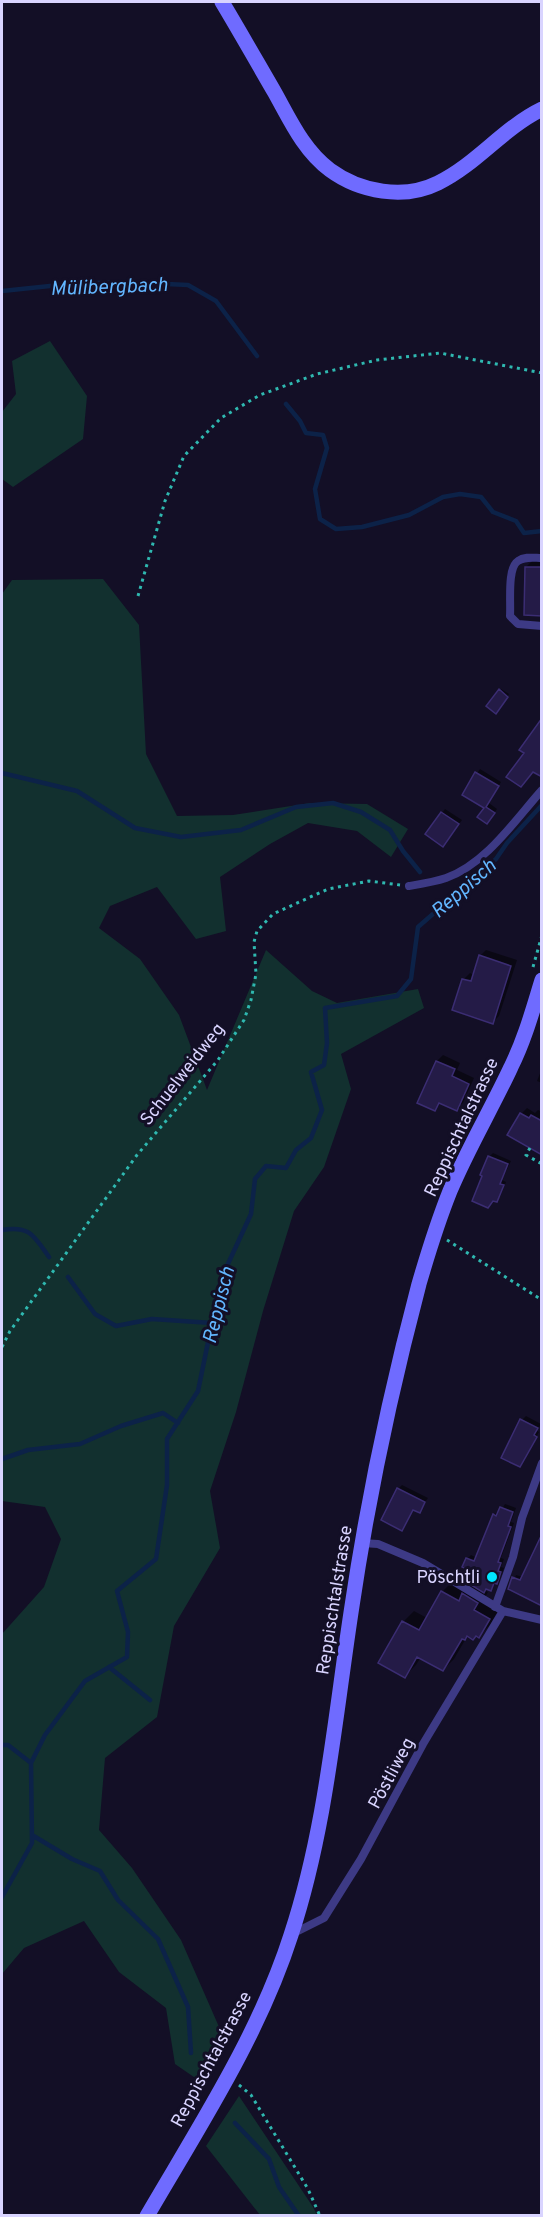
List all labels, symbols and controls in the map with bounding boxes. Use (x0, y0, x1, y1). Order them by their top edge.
water label: Mülibergbach (50, 273, 168, 303)
water label: Reppisch (426, 854, 503, 925)
street label: Schuelweidweg (136, 1019, 230, 1131)
street label: Reppischtalstrasse (420, 1054, 505, 1201)
water label: Reppisch (198, 1264, 242, 1347)
street label: Reppischtalstrasse (312, 1524, 359, 1677)
place label: Pöschtli (416, 1567, 480, 1590)
marker: Pöschtli (485, 1570, 499, 1584)
street label: Pöstliweg (364, 1734, 421, 1813)
street label: Reppischtalstrasse (167, 1988, 258, 2132)

